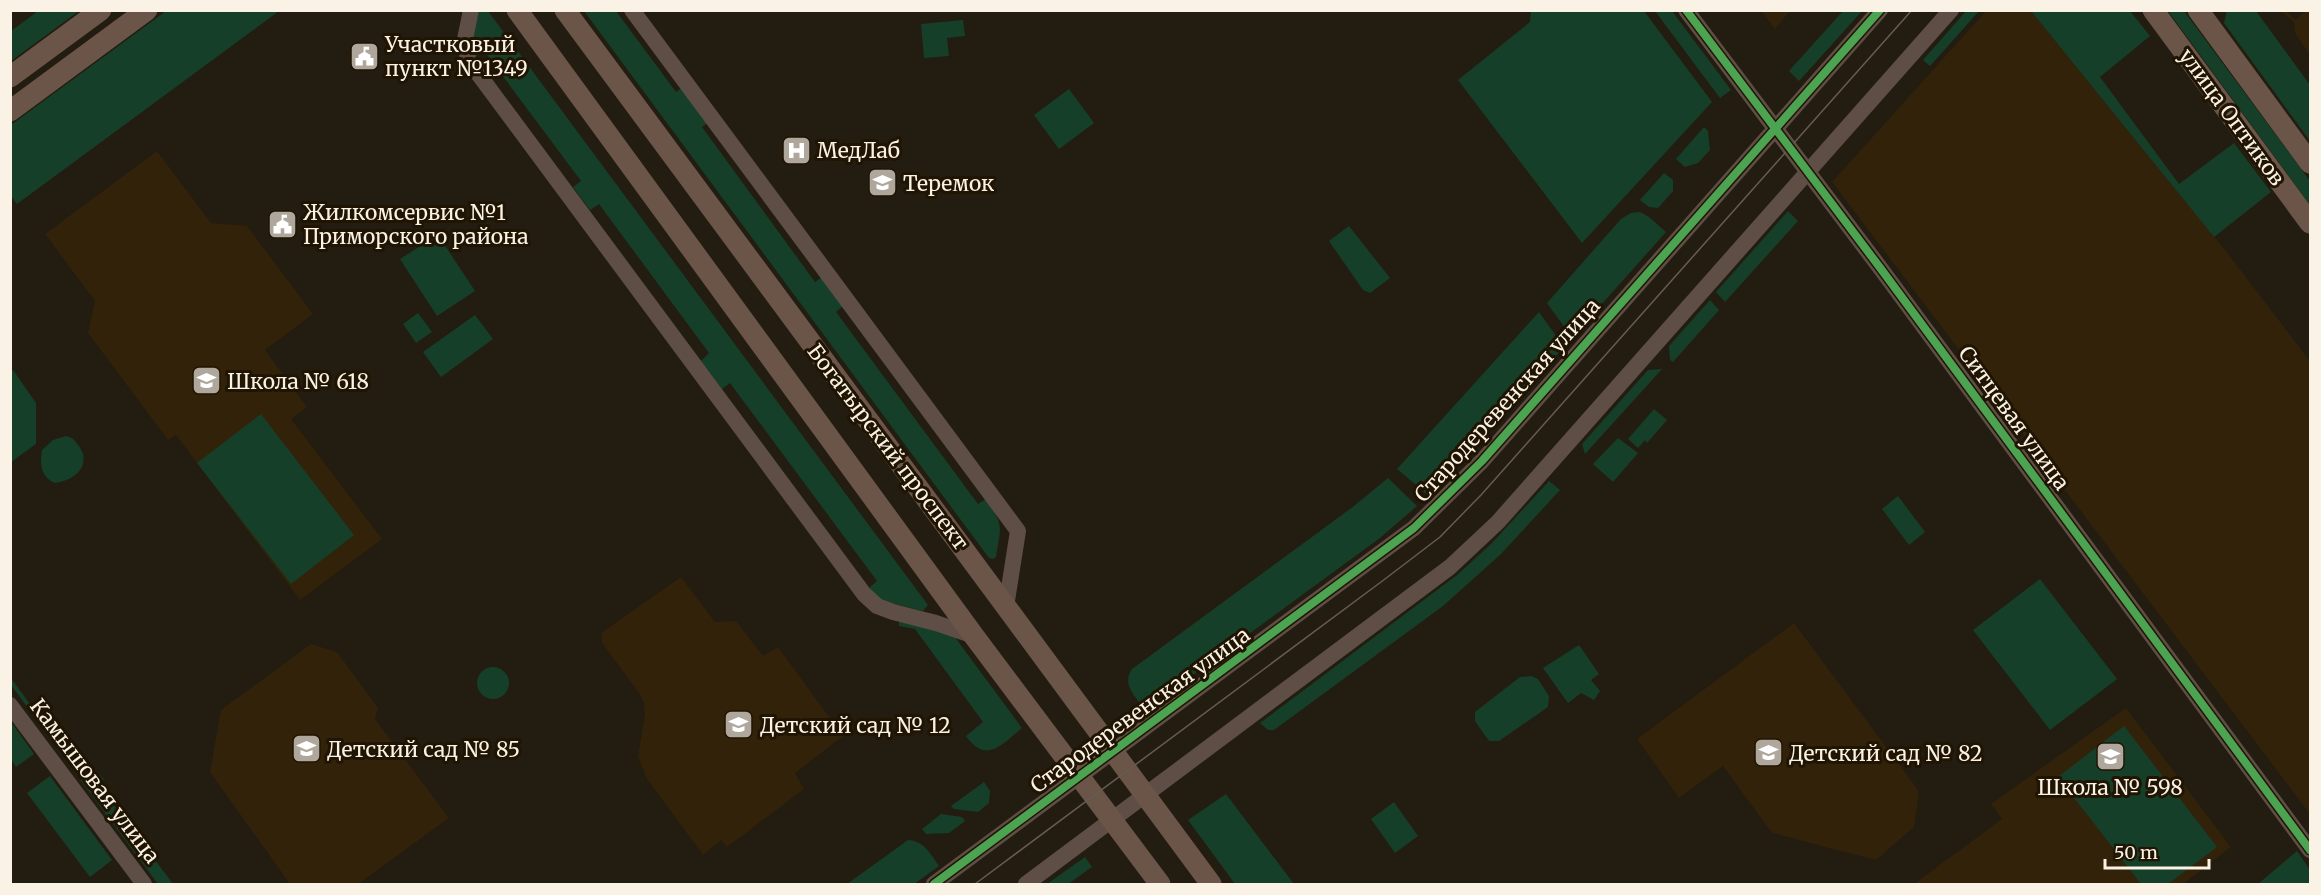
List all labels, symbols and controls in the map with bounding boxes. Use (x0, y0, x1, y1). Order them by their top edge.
place label: Участковый пункт №1349 (384, 31, 528, 82)
public building icon: Участковый пункт №1349 (348, 40, 380, 72)
street label: улица Оптиков (2173, 43, 2291, 191)
hospital icon: МедЛаб (780, 134, 812, 166)
place label: МедЛаб (817, 137, 900, 164)
school or university icon: Теремок (866, 167, 898, 199)
place label: Теремок (903, 170, 994, 197)
place label: Жилкомсервис №1 Приморского района (303, 199, 529, 250)
public building icon: Жилкомсервис №1 Приморского района (266, 208, 298, 240)
street label: Стародеревенская улица (1408, 293, 1606, 507)
street label: Богатырский проспект (801, 338, 975, 556)
street label: Ситцевая улица (1953, 341, 2075, 495)
school or university icon: Школа № 618 (190, 365, 222, 397)
place label: Школа № 618 (227, 368, 369, 395)
street label: Стародеревенская улица (1025, 621, 1255, 799)
street label: Камышовая улица (24, 693, 166, 869)
school or university icon: Детский сад № 12 (723, 709, 755, 741)
place label: Детский сад № 12 (760, 712, 951, 739)
school or university icon: Детский сад № 85 (290, 733, 322, 765)
place label: Детский сад № 85 (327, 736, 520, 763)
school or university icon: Детский сад № 82 (1752, 737, 1784, 769)
place label: Детский сад № 82 (1789, 740, 1983, 767)
school or university icon: Школа № 598 (2094, 740, 2126, 772)
place label: Школа № 598 (2037, 774, 2183, 801)
scale bar (2105, 832, 2208, 870)
text: 50 m (2114, 841, 2158, 864)

